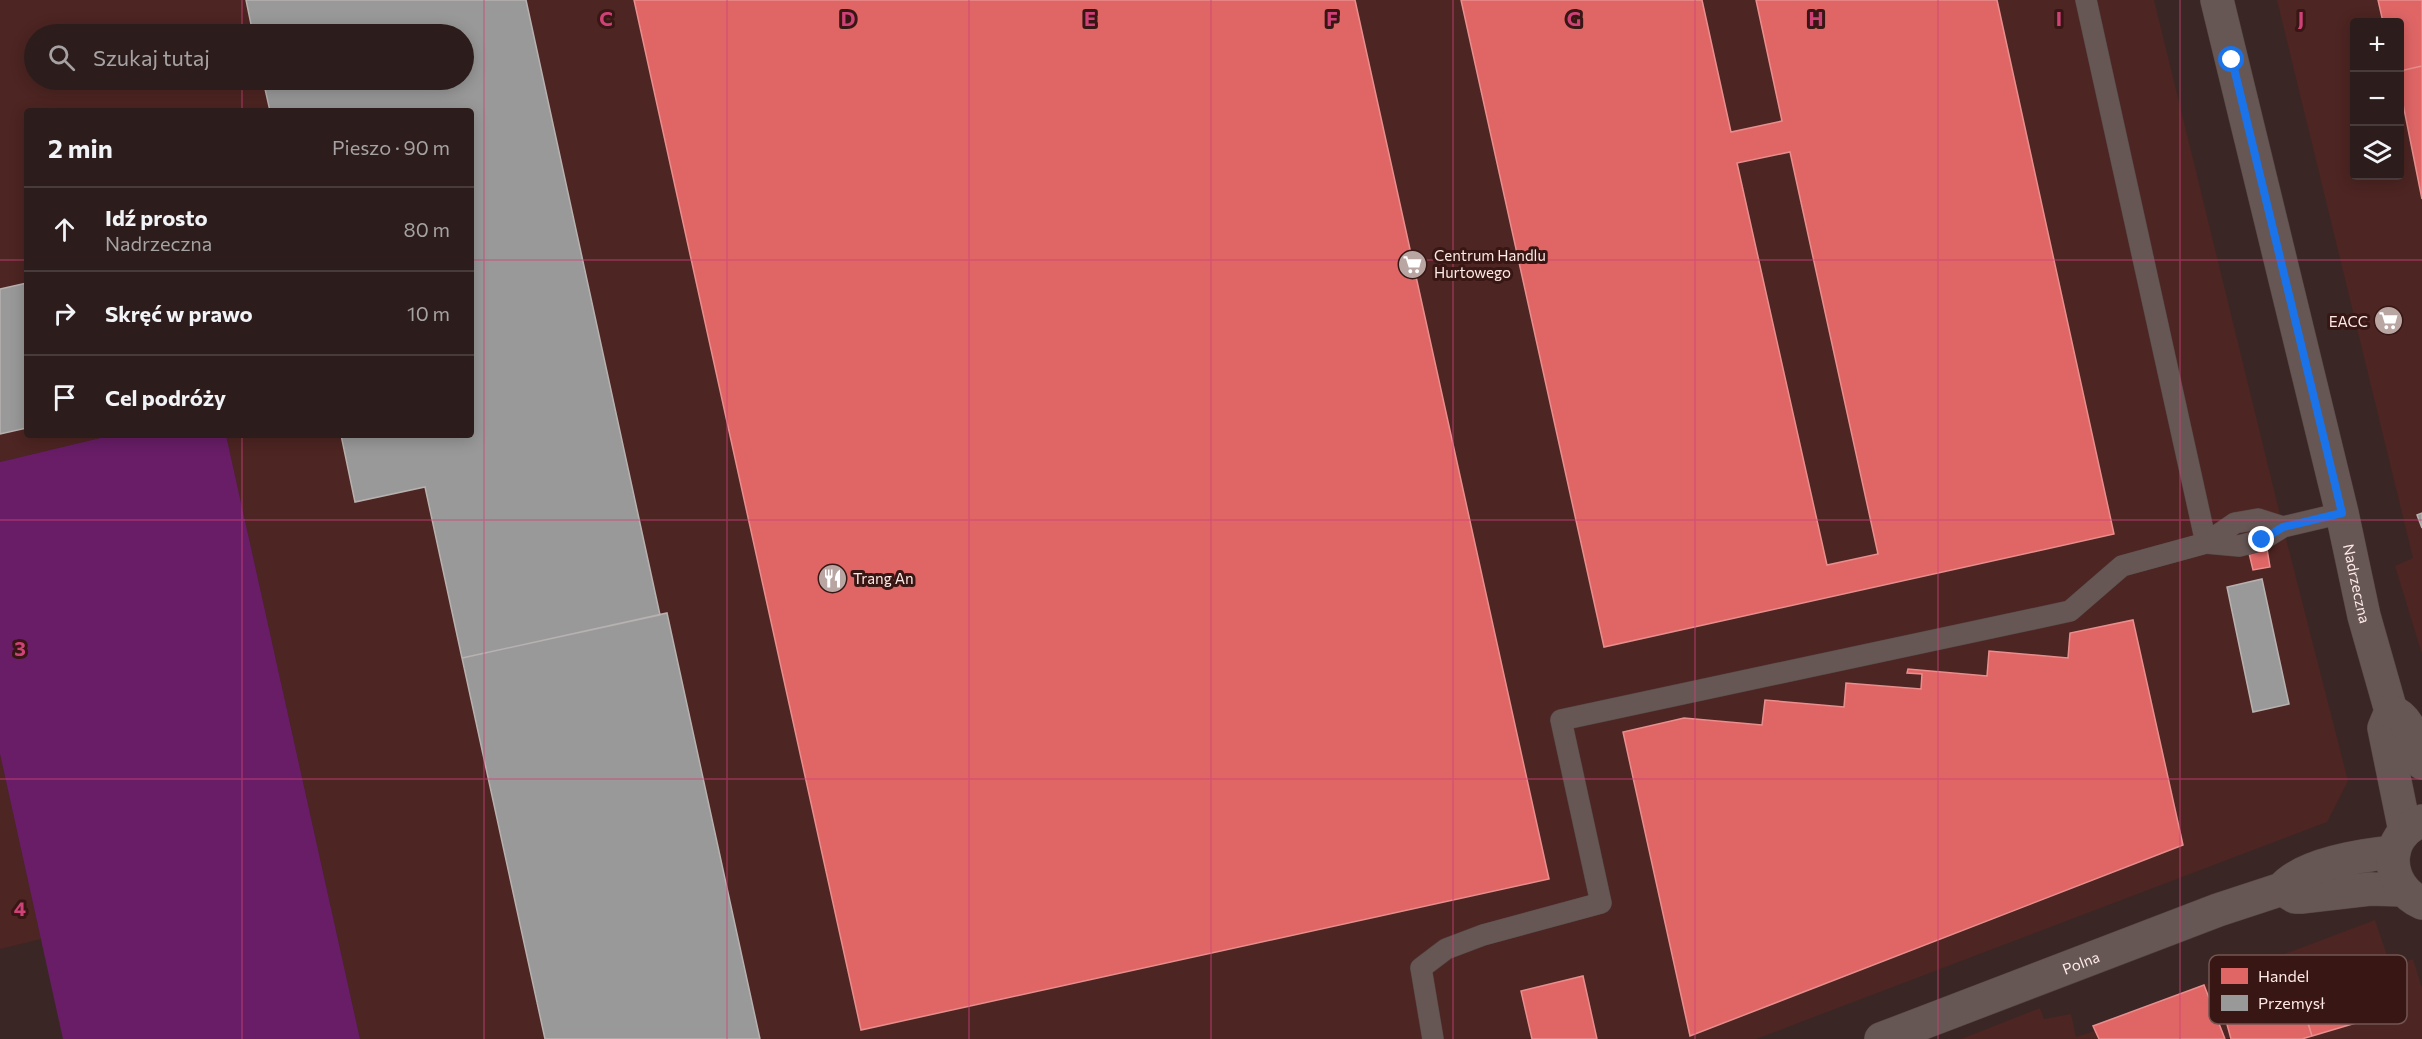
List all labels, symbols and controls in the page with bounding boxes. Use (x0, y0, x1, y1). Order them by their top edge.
text: C (599, 6, 613, 30)
text: D (841, 6, 855, 30)
text: E (1084, 6, 1096, 30)
text: F (1326, 6, 1338, 30)
text: G (1567, 6, 1581, 30)
text: H (1809, 6, 1824, 30)
text: I (2056, 6, 2062, 30)
text: J (2298, 6, 2304, 30)
map controls (2350, 18, 2404, 180)
button: + (2350, 18, 2404, 72)
search box (24, 24, 474, 90)
icon: search (45, 41, 78, 74)
text: Szukaj tutaj (93, 44, 210, 71)
route start (2218, 46, 2244, 72)
button: − (2350, 72, 2404, 126)
button: layers (2350, 126, 2404, 180)
text: 2 min (48, 132, 113, 163)
text: Pieszo · 90 m (332, 135, 450, 159)
text: Idź prosto (105, 204, 208, 231)
icon: ahead (48, 213, 81, 246)
text: 80 m (404, 217, 450, 241)
text: Nadrzeczna (105, 231, 212, 255)
place label: Centrum Handlu Hurtowego (1434, 246, 1546, 281)
supermarket icon: Centrum Handlu Hurtowego (1397, 248, 1429, 280)
icon: right (48, 297, 81, 330)
text: Skręć w prawo (105, 300, 253, 327)
text: 10 m (407, 301, 450, 325)
supermarket icon: EACC (2373, 305, 2405, 337)
place label: EACC (2329, 312, 2368, 330)
icon: arrive (48, 381, 81, 414)
text: Cel podróży (105, 384, 226, 411)
route end (2248, 526, 2274, 552)
street label: Nadrzeczna (2340, 542, 2375, 625)
restaurant icon: Trang An (816, 562, 848, 594)
place label: Trang An (853, 569, 914, 587)
text: 3 (14, 636, 26, 660)
text: 4 (14, 896, 26, 920)
street label: Polna (2060, 947, 2102, 978)
legend (2209, 955, 2407, 1024)
text: Handel (2258, 966, 2309, 985)
text: Przemysł (2258, 993, 2325, 1012)

